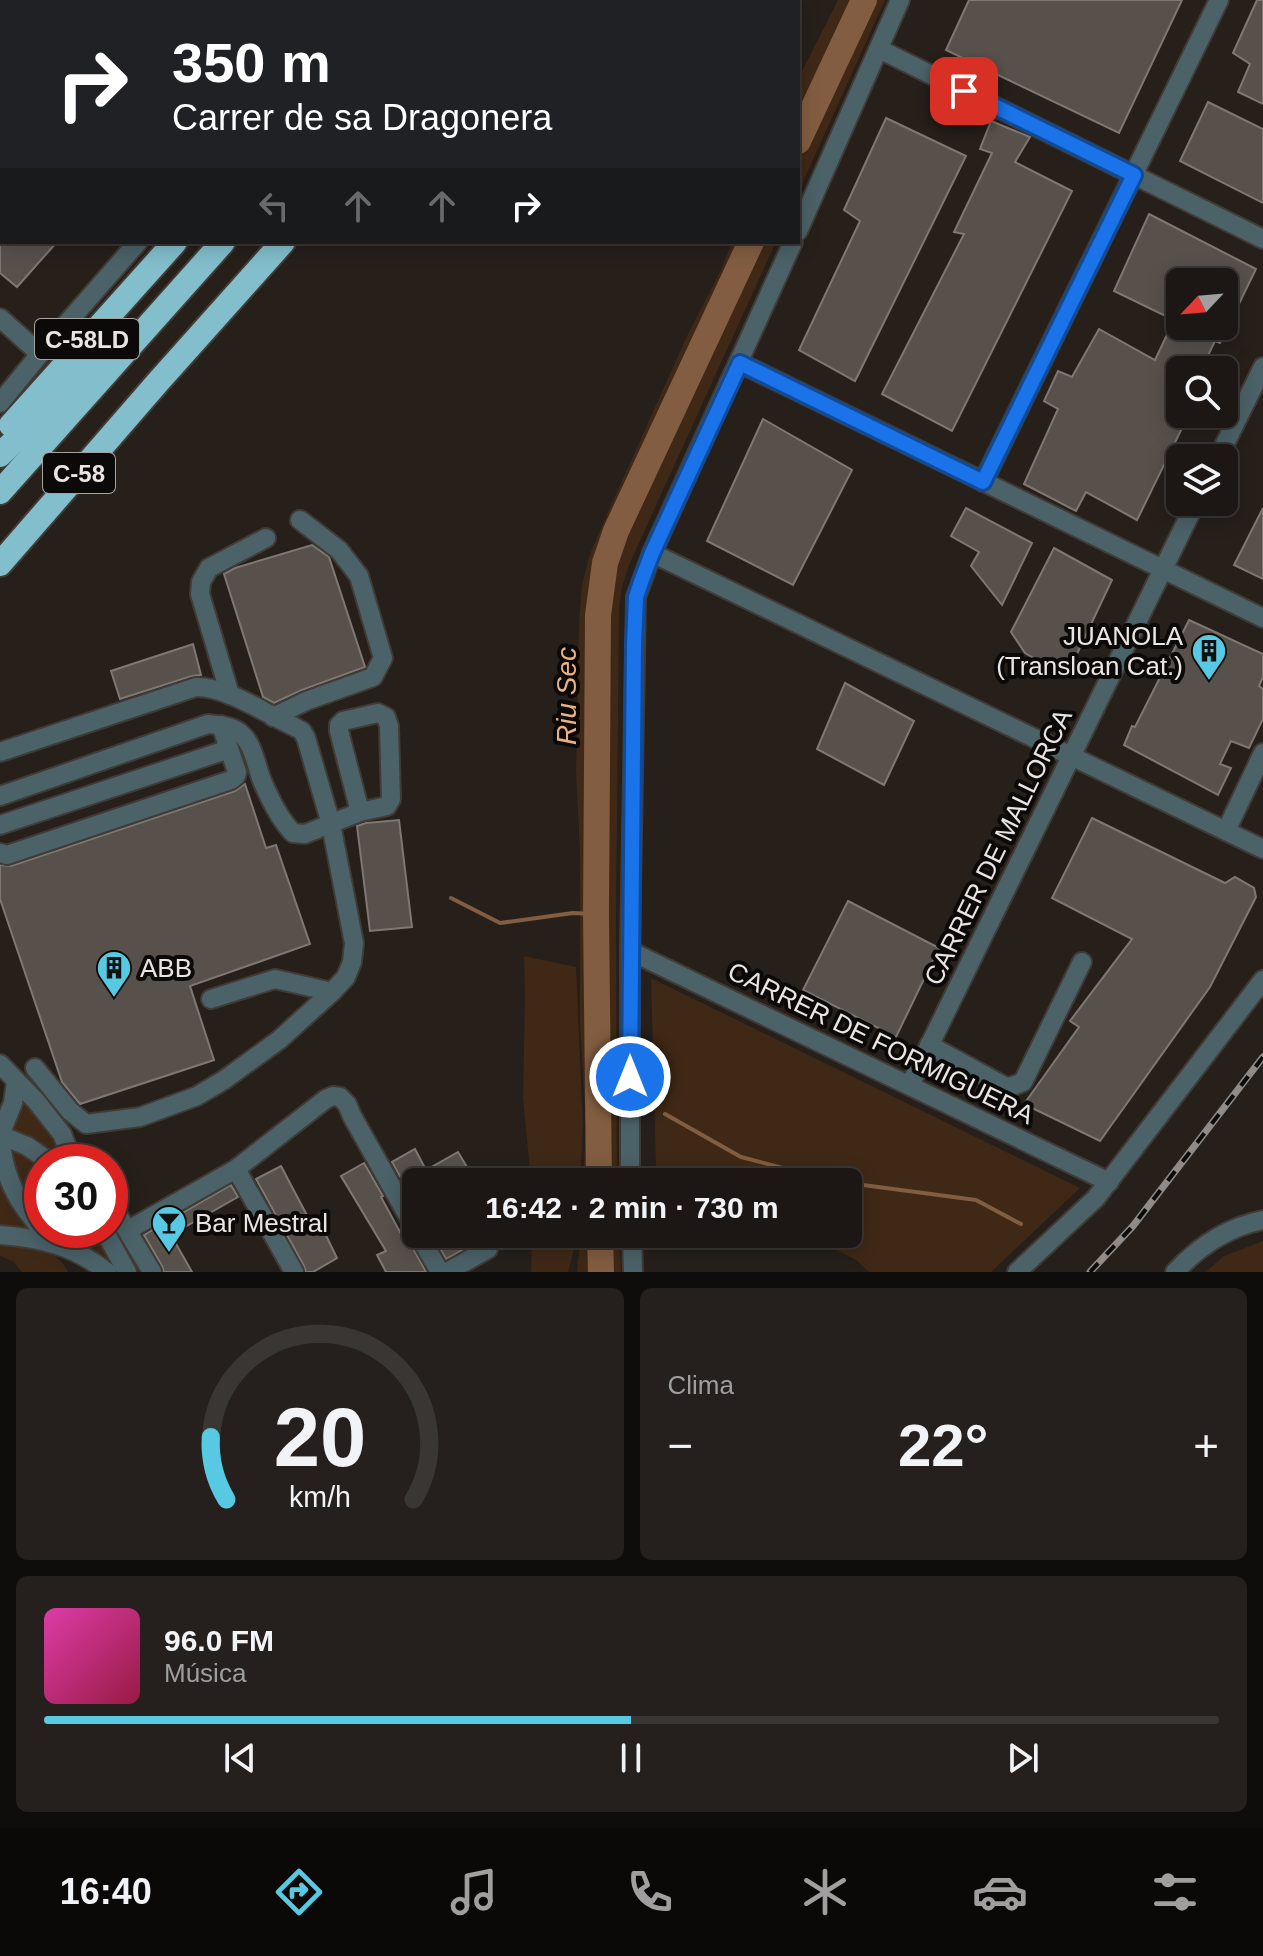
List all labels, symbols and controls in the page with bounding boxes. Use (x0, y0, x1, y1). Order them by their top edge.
text: 350 m (172, 31, 331, 94)
icon: right (40, 32, 144, 136)
pin (930, 57, 998, 125)
icon: arrive (942, 69, 986, 113)
text: Carrer de sa Dragonera (172, 97, 552, 138)
icon: left (252, 184, 296, 228)
icon: ahead (336, 184, 380, 228)
icon: ahead (420, 184, 464, 228)
icon: right (504, 184, 548, 228)
north arrow (1166, 268, 1238, 340)
map controls (1166, 268, 1238, 516)
road number: C-58LD (35, 319, 139, 359)
button: search (1166, 356, 1238, 428)
button: layers (1166, 444, 1238, 516)
road number: C-58 (43, 453, 115, 493)
place label: JUANOLA (Transloan Cat.) (996, 621, 1184, 681)
building icon: JUANOLA (Transloan Cat.) (1190, 632, 1228, 682)
water label: Riu Sec (551, 647, 582, 745)
street label: CARRER DE MALLORCA (918, 703, 1078, 990)
building icon: ABB (95, 949, 133, 999)
place label: ABB (140, 953, 192, 983)
street label: CARRER DE FORMIGUERA (723, 956, 1039, 1131)
position arrow (588, 1035, 672, 1119)
speed limit sign: 30 (24, 1144, 128, 1248)
text: 16:42 · 2 min · 730 m (485, 1191, 779, 1224)
bar icon: Bar Mestral (150, 1204, 188, 1254)
place label: Bar Mestral (195, 1208, 328, 1238)
text: Clima (668, 1370, 734, 1400)
text: 20 (273, 1391, 366, 1484)
text: 22° (898, 1412, 989, 1479)
text: − (668, 1421, 693, 1470)
text: + (1193, 1421, 1219, 1470)
text: km/h (289, 1481, 351, 1513)
text: 96.0 FM (164, 1624, 274, 1657)
text: Música (164, 1658, 246, 1688)
icon: previous (218, 1736, 262, 1780)
icon: pause (609, 1736, 653, 1780)
icon: next (1001, 1736, 1045, 1780)
icon: directions (271, 1864, 327, 1920)
icon: music (446, 1864, 502, 1920)
icon: phone (622, 1864, 678, 1920)
icon: climate (797, 1864, 853, 1920)
icon: car (972, 1864, 1028, 1920)
icon: filters (1147, 1864, 1203, 1920)
text: 16:40 (60, 1871, 152, 1912)

